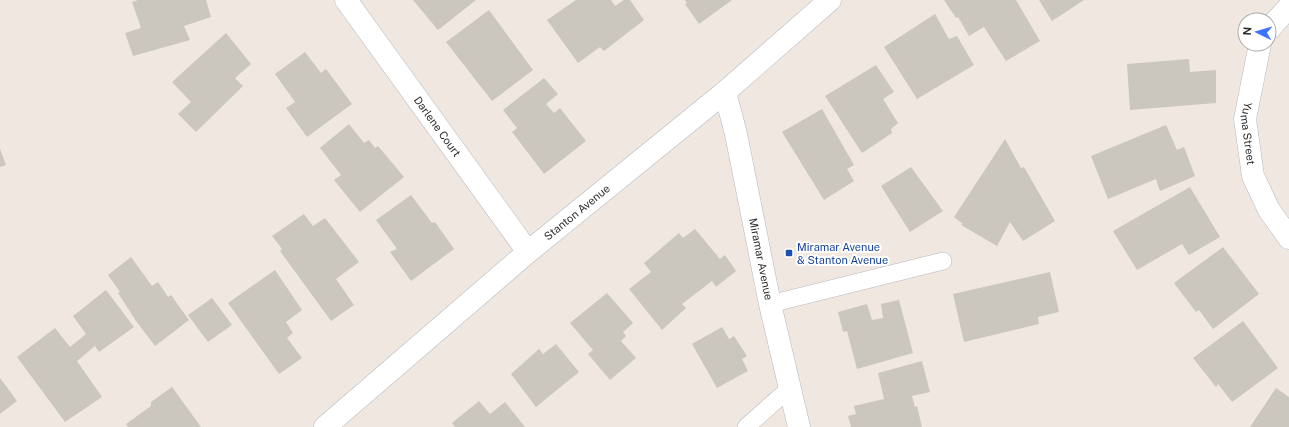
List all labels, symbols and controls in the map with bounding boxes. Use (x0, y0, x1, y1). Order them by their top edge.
north arrow (1237, 12, 1277, 52)
text: N (1241, 26, 1253, 36)
street label: Darlene Court (412, 94, 463, 159)
street label: Yuma Street (1238, 101, 1257, 165)
street label: Stanton Avenue (542, 182, 612, 242)
street label: Miramar Avenue (747, 217, 775, 301)
place label: Miramar Avenue & Stanton Avenue (797, 241, 888, 266)
marker: Miramar Avenue & Stanton Avenue (784, 248, 794, 258)

